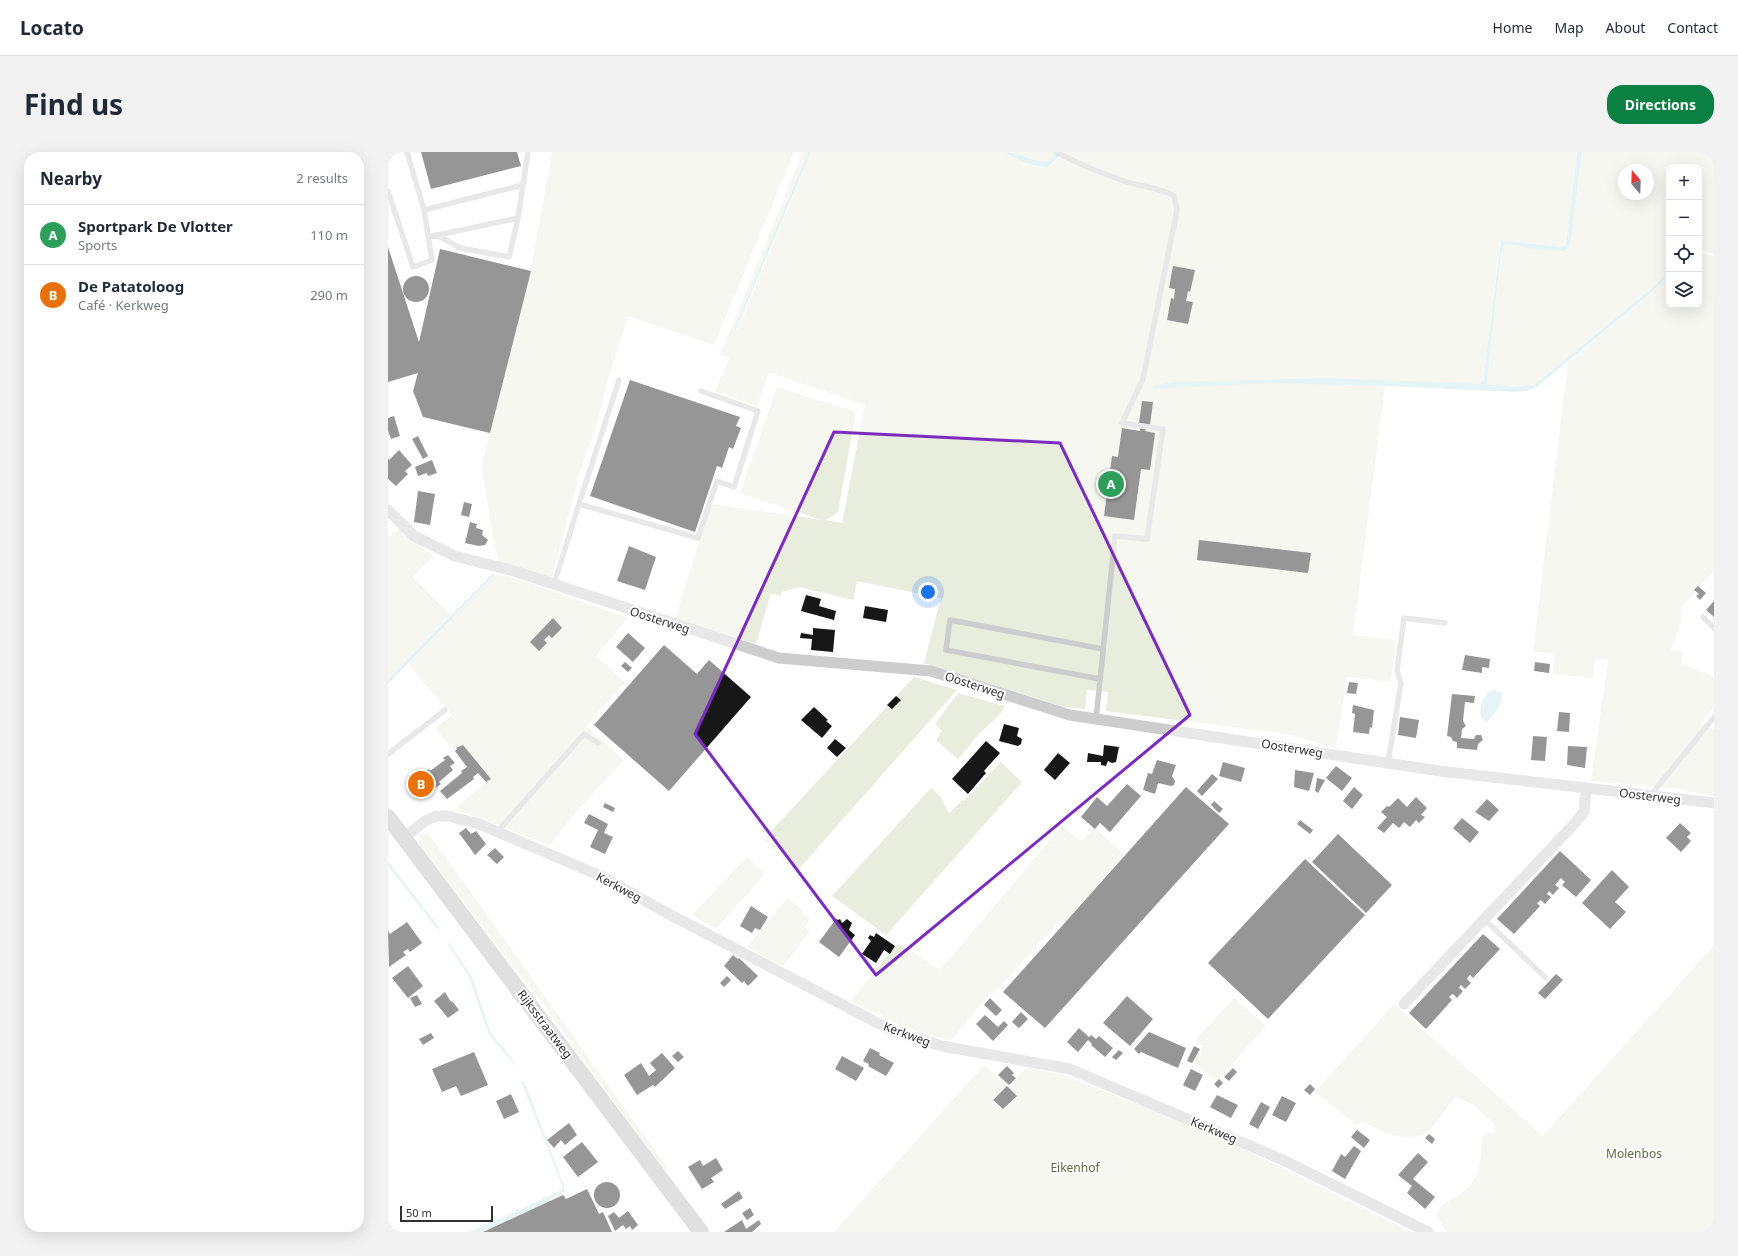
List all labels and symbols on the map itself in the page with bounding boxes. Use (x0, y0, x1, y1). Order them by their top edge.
north arrow (1618, 164, 1654, 200)
pin: A (1098, 469, 1124, 499)
your location (918, 582, 938, 602)
street label: Oosterweg (628, 602, 692, 638)
street label: Oosterweg (943, 667, 1007, 703)
street label: Oosterweg (1260, 735, 1324, 761)
pin: B (408, 769, 434, 799)
street label: Oosterweg (1618, 784, 1682, 808)
street label: Kerkweg (593, 868, 645, 906)
street label: Rijksstraatweg (514, 986, 576, 1062)
street label: Kerkweg (881, 1018, 933, 1050)
street label: Kerkweg (1188, 1113, 1240, 1147)
park label: Molenbos (1606, 1145, 1662, 1162)
park label: Eikenhof (1050, 1159, 1100, 1176)
scale bar (400, 1204, 493, 1223)

